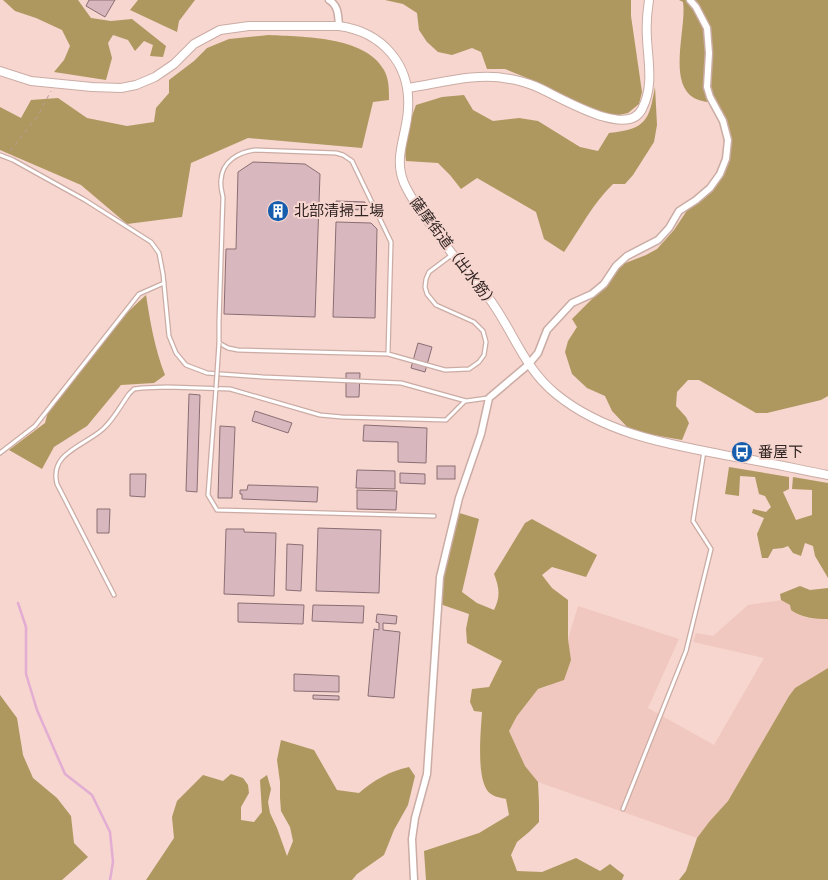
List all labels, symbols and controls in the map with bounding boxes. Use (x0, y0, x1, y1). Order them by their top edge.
street label: 薩摩街道（出水筋） (407, 194, 501, 312)
building icon: 北部清掃工場 (266, 199, 290, 223)
place label: 北部清掃工場 (294, 202, 384, 219)
bus stop icon: 番屋下 (730, 440, 754, 464)
place label: 番屋下 (758, 444, 803, 460)

